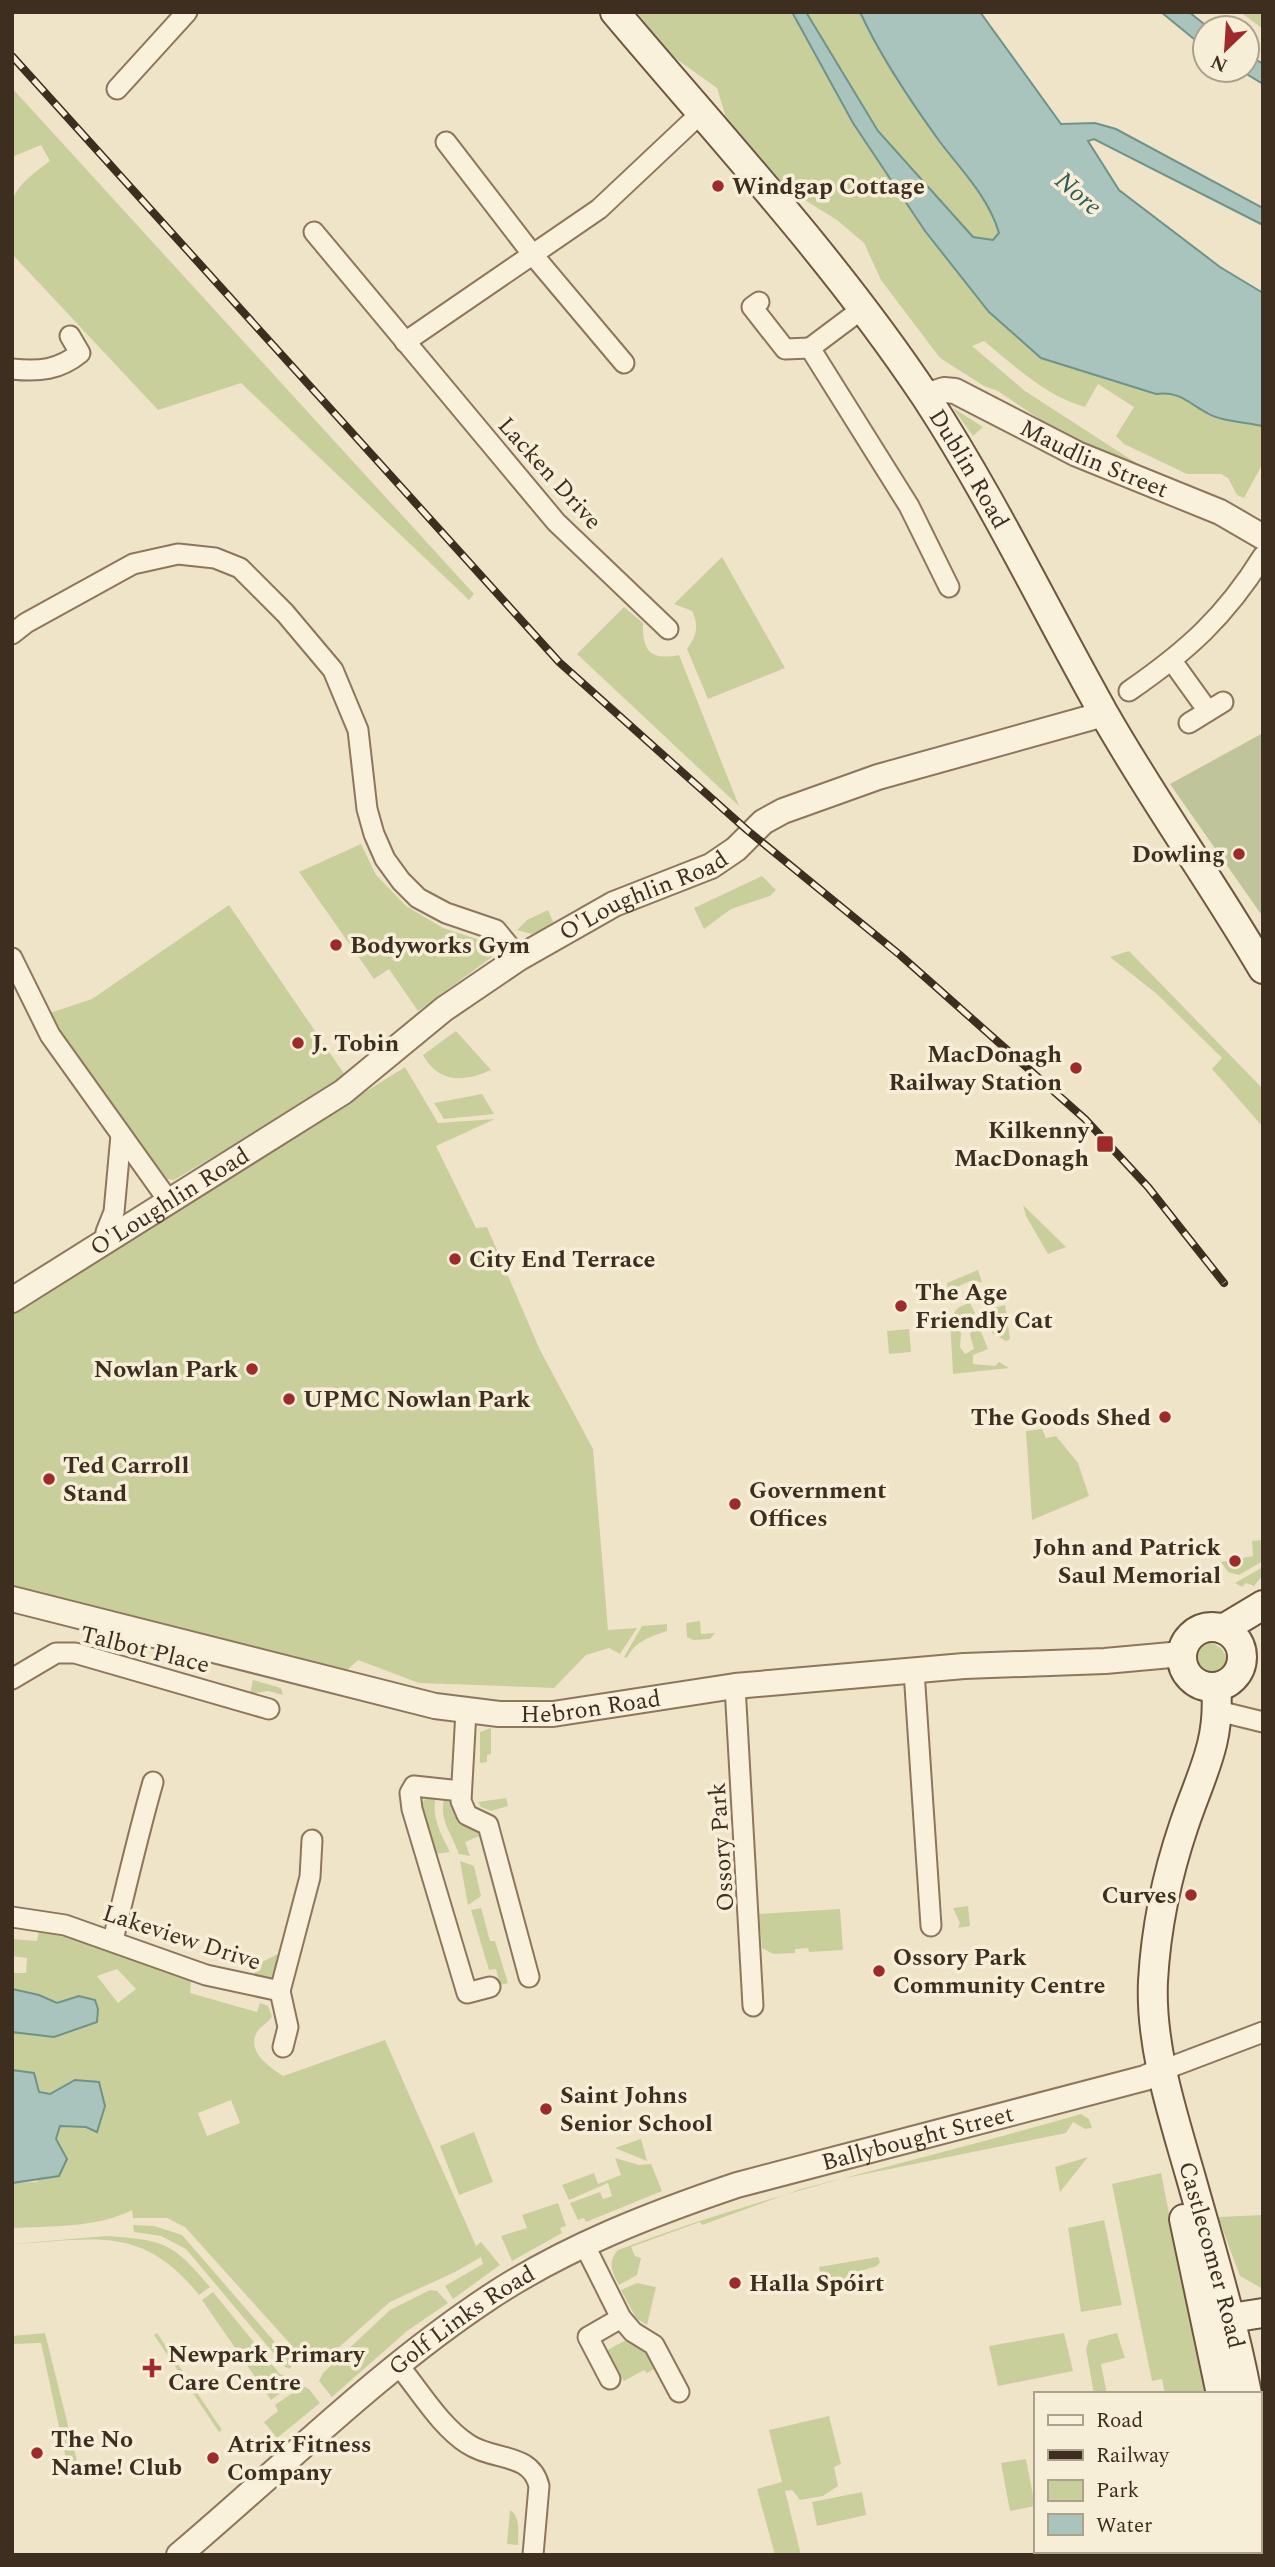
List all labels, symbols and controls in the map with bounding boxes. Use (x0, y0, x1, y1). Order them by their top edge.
north arrow (1191, 14, 1261, 84)
text: N (1206, 47, 1233, 79)
water label: Nore (1046, 162, 1111, 226)
place label: Windgap Cottage (732, 169, 925, 205)
marker: Windgap Cottage (710, 178, 726, 194)
street label: Dublin Road (919, 402, 1018, 536)
street label: Lacken Drive (488, 409, 610, 538)
street label: Maudlin Street (1013, 410, 1174, 508)
place label: Dowling (1131, 837, 1225, 873)
street label: O'Loughlin Road (553, 842, 736, 951)
marker: Dowling (1231, 846, 1247, 862)
place label: Bodyworks Gym (350, 928, 530, 964)
marker: Bodyworks Gym (328, 937, 344, 953)
place label: J. Tobin (312, 1026, 400, 1062)
marker: J. Tobin (290, 1035, 306, 1051)
place label: MacDonagh Railway Station (888, 1037, 1062, 1101)
marker: MacDonagh Railway Station (1068, 1060, 1084, 1076)
place label: Kilkenny MacDonagh (954, 1113, 1091, 1177)
marker: Kilkenny MacDonagh (1095, 1134, 1115, 1154)
street label: O'Loughlin Road (83, 1138, 257, 1266)
place label: City End Terrace (469, 1242, 656, 1278)
marker: City End Terrace (447, 1251, 463, 1267)
place label: The Age Friendly Cat (915, 1275, 1053, 1339)
marker: The Age Friendly Cat (893, 1298, 909, 1314)
place label: Nowlan Park (94, 1352, 239, 1388)
marker: Nowlan Park (244, 1361, 260, 1377)
place label: UPMC Nowlan Park (303, 1382, 531, 1418)
marker: UPMC Nowlan Park (281, 1391, 297, 1407)
place label: The Goods Shed (971, 1400, 1151, 1436)
marker: The Goods Shed (1157, 1409, 1173, 1425)
place label: Ted Carroll Stand (63, 1448, 189, 1512)
marker: Ted Carroll Stand (41, 1471, 57, 1487)
place label: Government Offices (749, 1473, 887, 1537)
marker: Government Offices (727, 1496, 743, 1512)
place label: John and Patrick Saul Memorial (1033, 1530, 1222, 1594)
marker: John and Patrick Saul Memorial (1227, 1553, 1243, 1569)
street label: Talbot Place (76, 1617, 213, 1683)
street label: Hebron Road (521, 1681, 663, 1733)
street label: Ossory Park (700, 1781, 744, 1913)
place label: Curves (1102, 1878, 1177, 1914)
marker: Curves (1183, 1887, 1199, 1903)
street label: Lakeview Drive (98, 1895, 266, 1981)
place label: Ossory Park Community Centre (893, 1940, 1105, 2004)
marker: Ossory Park Community Centre (871, 1963, 887, 1979)
place label: Saint Johns Senior School (560, 2078, 713, 2142)
street label: Ballybought Street (818, 2096, 1018, 2181)
marker: Saint Johns Senior School (538, 2101, 554, 2117)
street label: Castlecomer Road (1168, 2157, 1254, 2352)
street label: Golf Links Road (381, 2256, 542, 2385)
place label: Halla Spóirt (749, 2266, 884, 2302)
marker: Halla Spóirt (727, 2275, 743, 2291)
place label: Newpark Primary Care Centre (168, 2337, 366, 2401)
marker: Newpark Primary Care Centre (142, 2358, 162, 2378)
legend (1034, 2392, 1261, 2553)
text: Road (1096, 2405, 1143, 2437)
place label: The No Name! Club (51, 2422, 182, 2486)
place label: Atrix Fitness Company (227, 2427, 371, 2491)
text: Railway (1096, 2440, 1170, 2472)
marker: The No Name! Club (29, 2445, 45, 2461)
marker: Atrix Fitness Company (205, 2450, 221, 2466)
text: Park (1096, 2475, 1140, 2507)
text: Water (1096, 2510, 1152, 2542)

